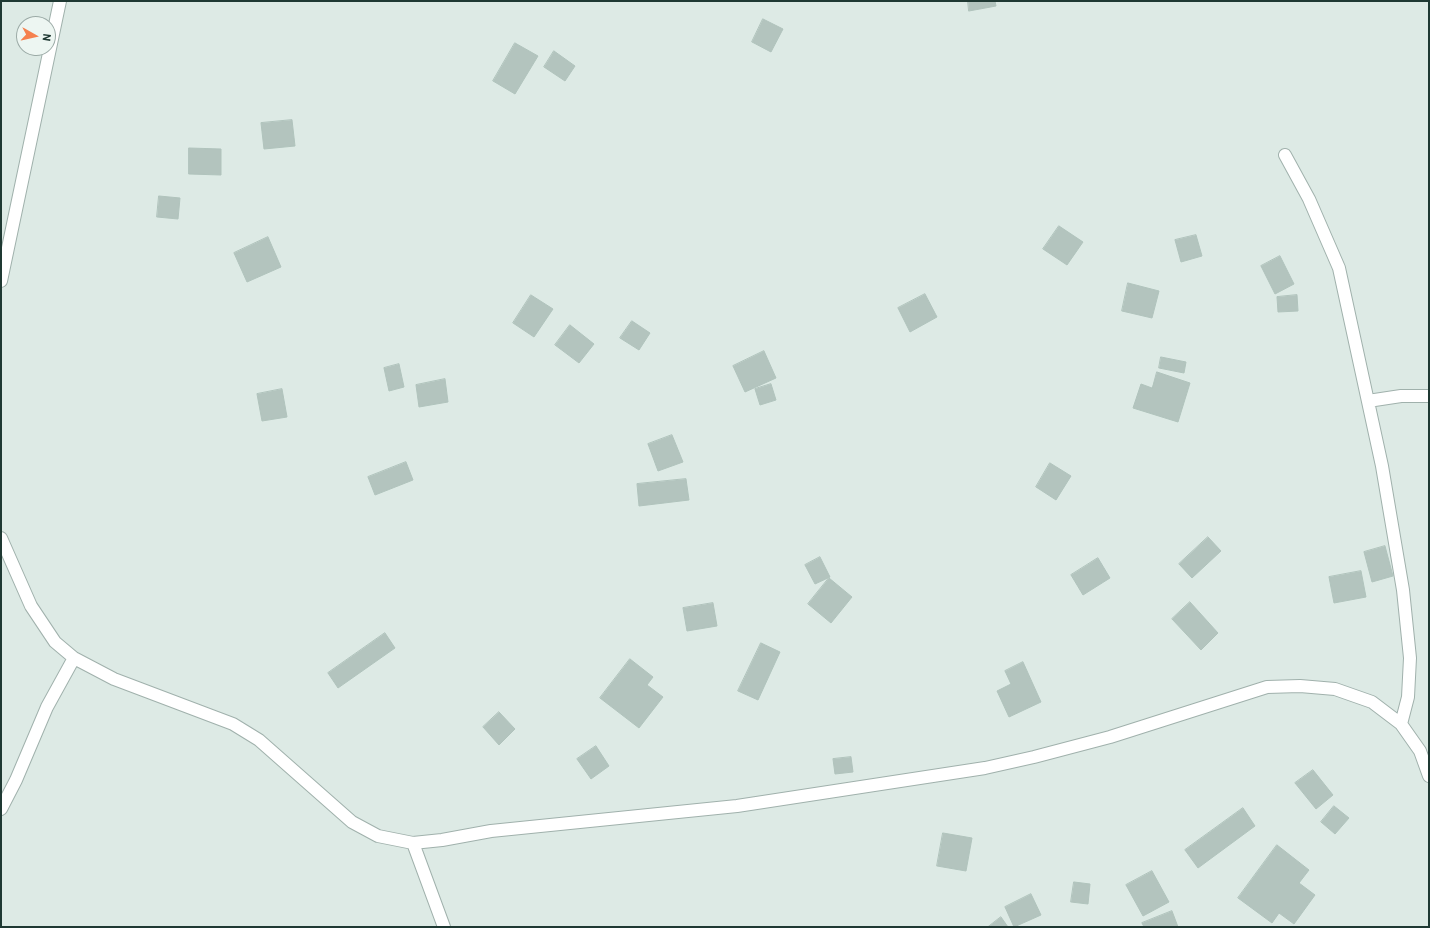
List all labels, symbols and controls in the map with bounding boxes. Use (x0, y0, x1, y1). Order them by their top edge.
north arrow (16, 16, 56, 56)
text: N (40, 33, 54, 42)

